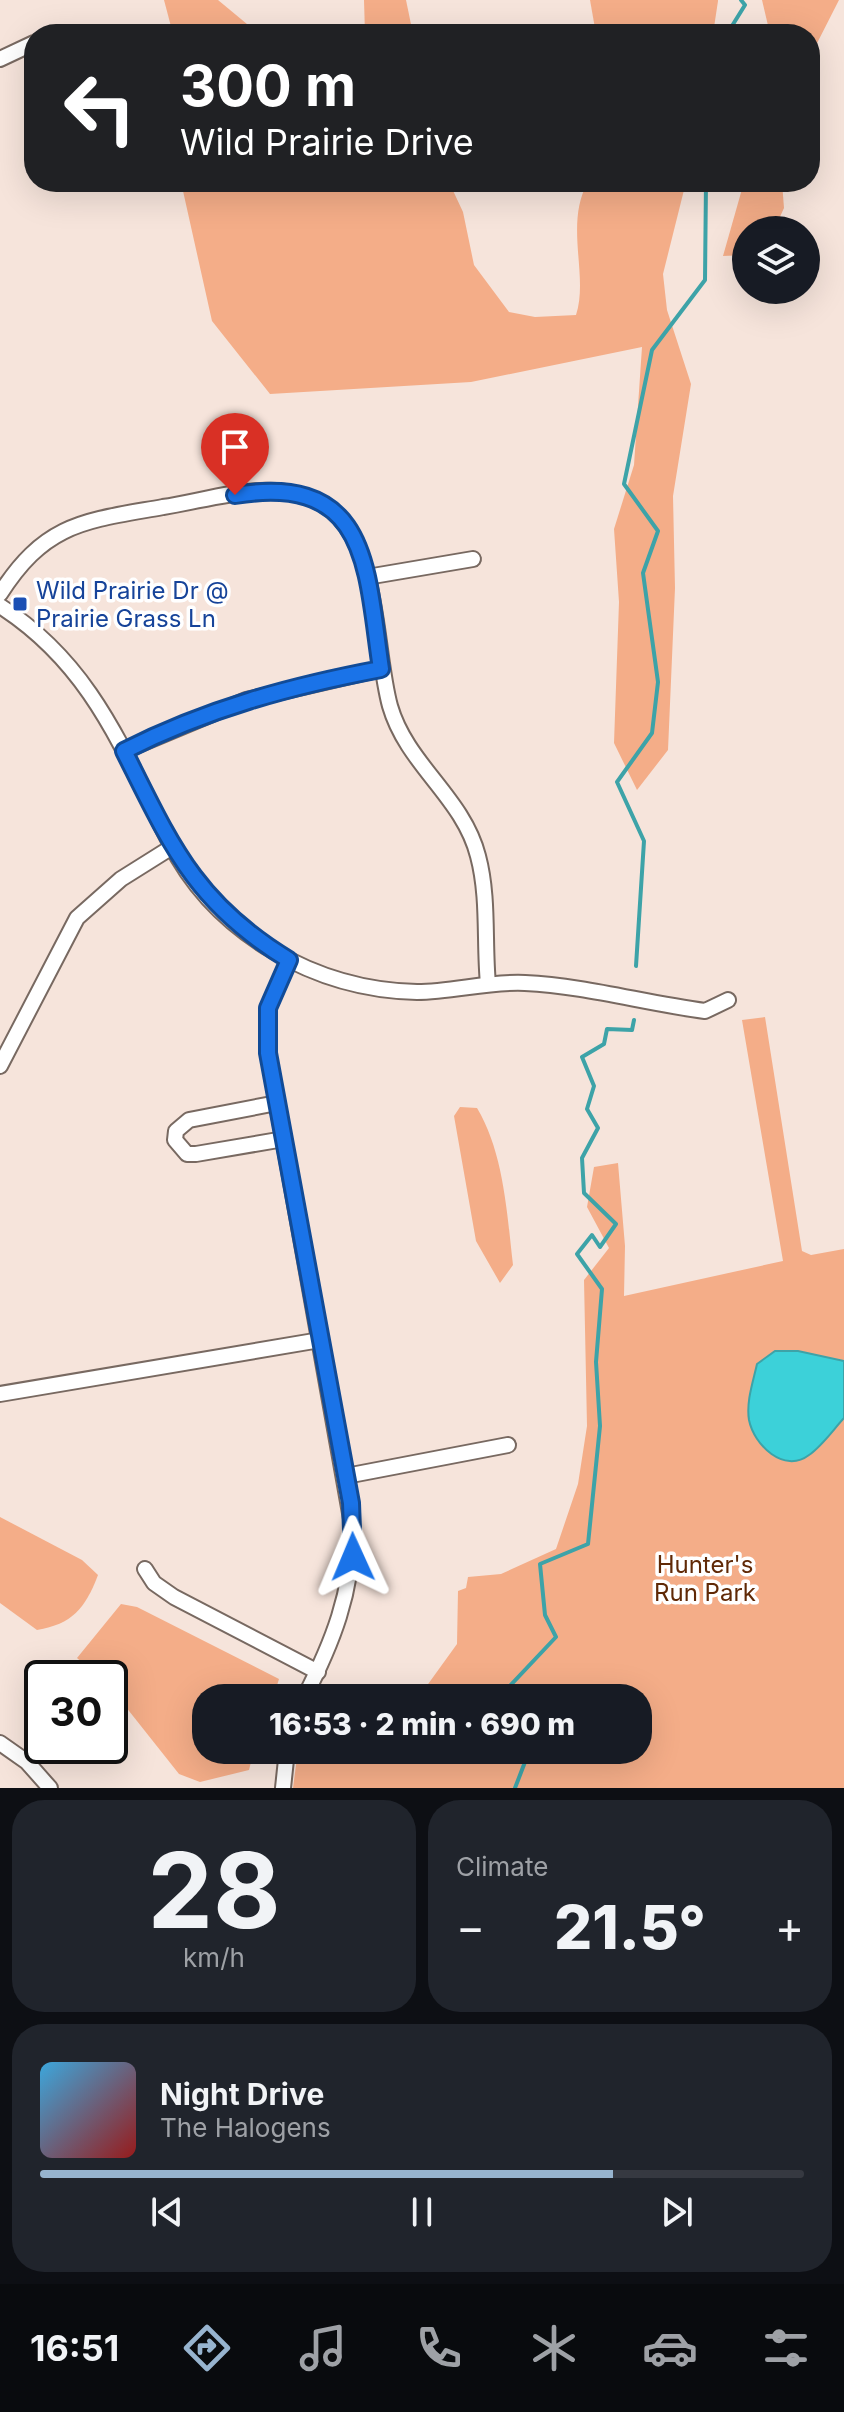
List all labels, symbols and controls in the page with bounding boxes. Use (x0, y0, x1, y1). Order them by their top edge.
text: 300 m (180, 52, 356, 120)
icon: left (48, 56, 152, 160)
text: Wild Prairie Drive (180, 120, 474, 164)
map controls (732, 216, 820, 304)
button: layers (732, 216, 820, 304)
pin (201, 413, 269, 495)
icon: arrive (213, 425, 257, 469)
place label: Wild Prairie Dr @ Prairie Grass Ln (36, 576, 229, 633)
marker: Wild Prairie Dr @ Prairie Grass Ln (11, 595, 29, 613)
position arrow (311, 1515, 395, 1599)
park label: Hunter's Run Park (654, 1550, 756, 1607)
speed limit sign: 30 (24, 1660, 128, 1764)
text: 16:53 · 2 min · 690 m (269, 1706, 575, 1742)
text: 28 (147, 1827, 281, 1953)
text: Climate (456, 1851, 548, 1882)
text: 21.5° (554, 1891, 706, 1963)
text: − (456, 1900, 485, 1954)
text: + (775, 1900, 804, 1954)
text: km/h (183, 1942, 245, 1973)
text: Night Drive (160, 2076, 324, 2112)
text: The Halogens (160, 2112, 331, 2143)
icon: previous (145, 2190, 189, 2234)
icon: pause (400, 2190, 444, 2234)
icon: next (655, 2190, 699, 2234)
icon: directions (179, 2320, 235, 2376)
icon: music (295, 2320, 351, 2376)
icon: phone (411, 2320, 467, 2376)
icon: climate (526, 2320, 582, 2376)
icon: car (642, 2320, 698, 2376)
icon: filters (758, 2320, 814, 2376)
text: 16:51 (30, 2326, 119, 2370)

